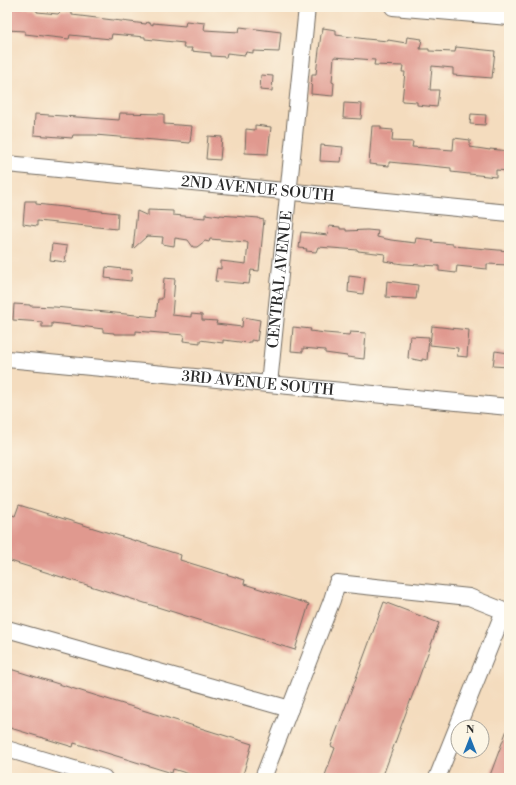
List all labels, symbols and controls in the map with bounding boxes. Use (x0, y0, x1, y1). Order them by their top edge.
street label: 2ND AVENUE SOUTH (180, 172, 335, 206)
street label: CENTRAL AVENUE (264, 210, 296, 349)
street label: 3RD AVENUE SOUTH (181, 367, 335, 400)
north arrow (450, 719, 490, 759)
text: N (466, 723, 475, 737)

